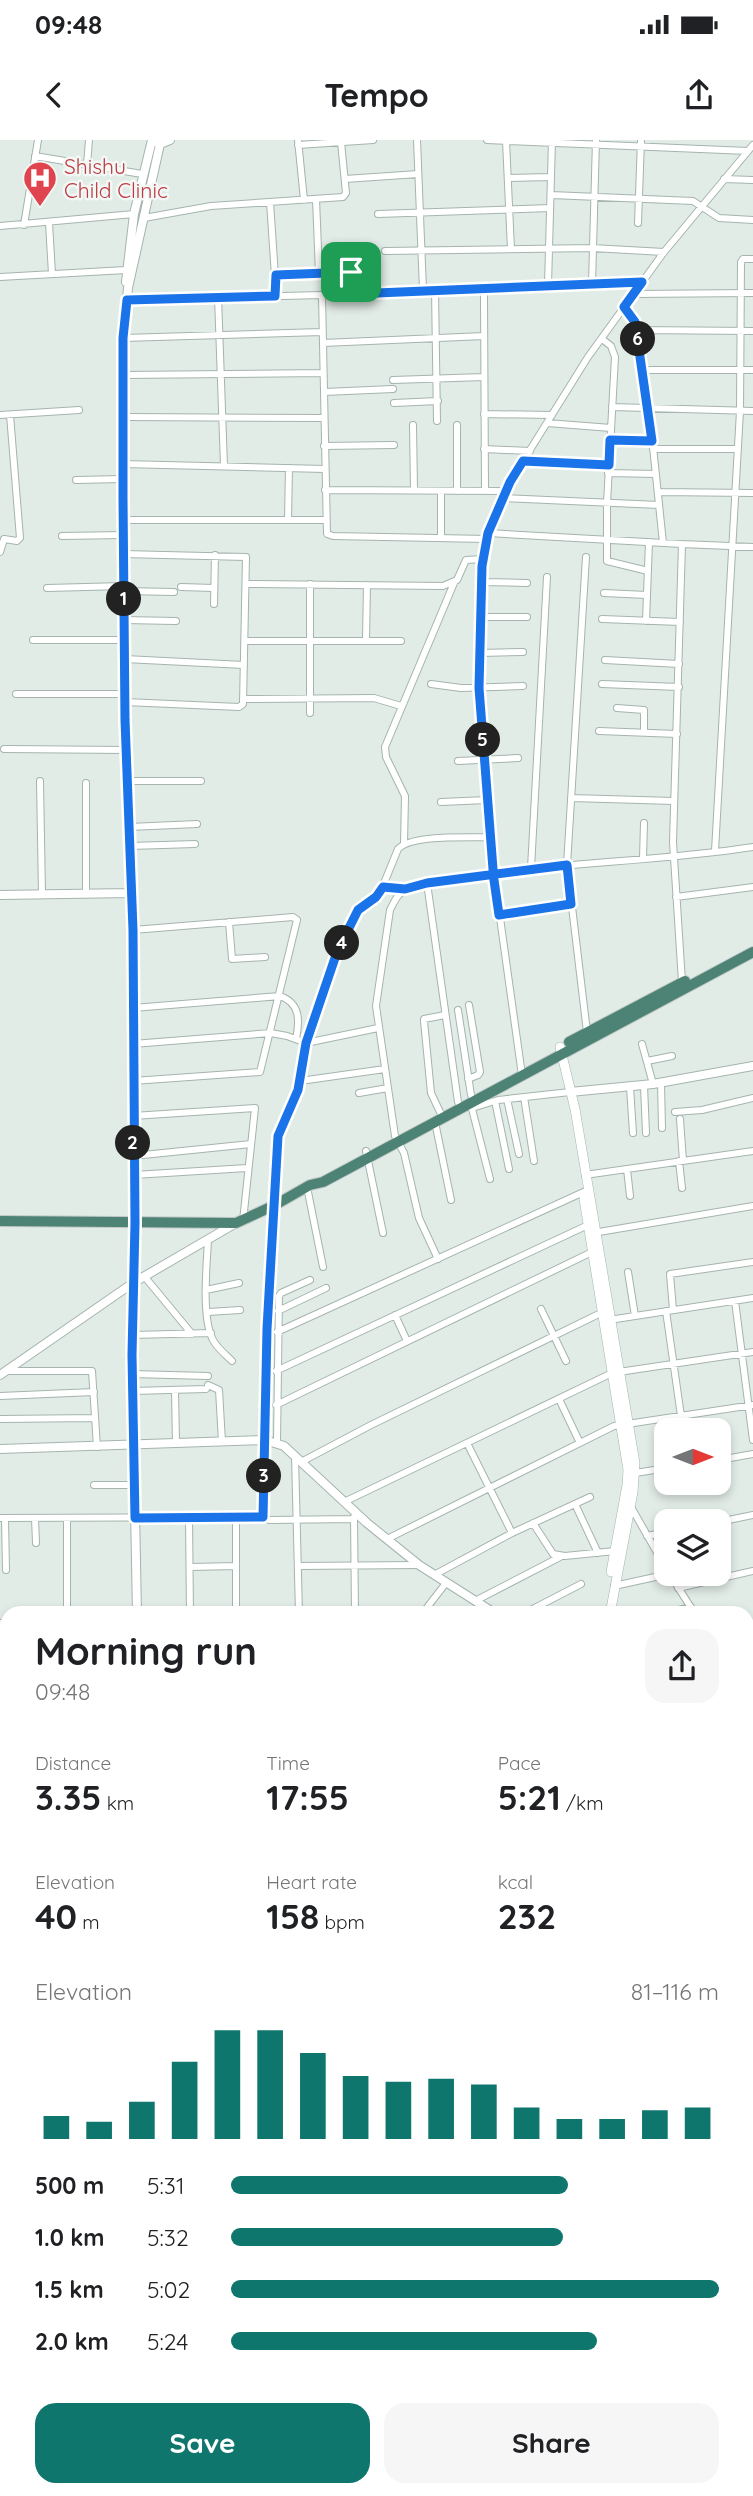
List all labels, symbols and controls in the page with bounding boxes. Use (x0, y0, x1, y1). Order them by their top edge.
text: 09:48 (35, 8, 102, 41)
text: Tempo (324, 75, 429, 115)
icon: back (35, 76, 73, 114)
icon: share (680, 76, 718, 114)
place label: Shishu Child Clinic (64, 153, 168, 203)
hospital icon: Shishu Child Clinic (21, 159, 59, 208)
pin (321, 242, 381, 302)
icon: arrive (332, 253, 370, 291)
pin: 6 (620, 322, 656, 356)
text: 6 (632, 326, 643, 350)
pin: 1 (106, 582, 142, 616)
text: 1 (120, 586, 127, 610)
pin: 5 (466, 722, 500, 758)
text: 5 (477, 727, 488, 751)
pin: 4 (324, 926, 360, 960)
text: 4 (336, 930, 347, 954)
pin: 2 (116, 1126, 150, 1160)
text: 2 (127, 1130, 138, 1154)
north arrow (654, 1418, 732, 1494)
map controls (654, 1418, 731, 1586)
pin: 3 (246, 1458, 282, 1494)
text: 3 (258, 1463, 269, 1487)
button: layers (654, 1509, 731, 1586)
text: Morning run (35, 1627, 257, 1675)
button: share (645, 1629, 719, 1703)
text: 09:48 (35, 1677, 90, 1706)
text: Distance (35, 1751, 111, 1775)
text: Time (266, 1751, 310, 1775)
text: Pace (498, 1751, 541, 1775)
text: 3.35 (35, 1775, 101, 1819)
text: 17:55 (266, 1775, 349, 1819)
text: 5:21 (498, 1775, 561, 1819)
text: km (101, 1791, 134, 1815)
text: /km (561, 1791, 604, 1815)
text: Elevation (35, 1870, 115, 1894)
text: Heart rate (266, 1870, 357, 1894)
text: kcal (498, 1870, 533, 1894)
text: 40 (35, 1894, 77, 1938)
text: 158 (266, 1894, 319, 1938)
text: 232 (498, 1894, 556, 1938)
text: m (77, 1910, 100, 1934)
text: bpm (319, 1910, 365, 1934)
text: Elevation (35, 1977, 132, 2006)
text: 81–116 m (631, 1977, 719, 2006)
text: 500 m (35, 2171, 104, 2200)
text: 5:31 (147, 2171, 184, 2200)
text: 1.0 km (35, 2223, 105, 2252)
text: 5:32 (147, 2223, 189, 2252)
text: 1.5 km (35, 2275, 104, 2304)
text: 5:02 (147, 2275, 190, 2304)
text: 2.0 km (35, 2327, 109, 2356)
text: 5:24 (147, 2327, 188, 2356)
button: Save (35, 2403, 370, 2483)
button: Share (384, 2403, 719, 2483)

